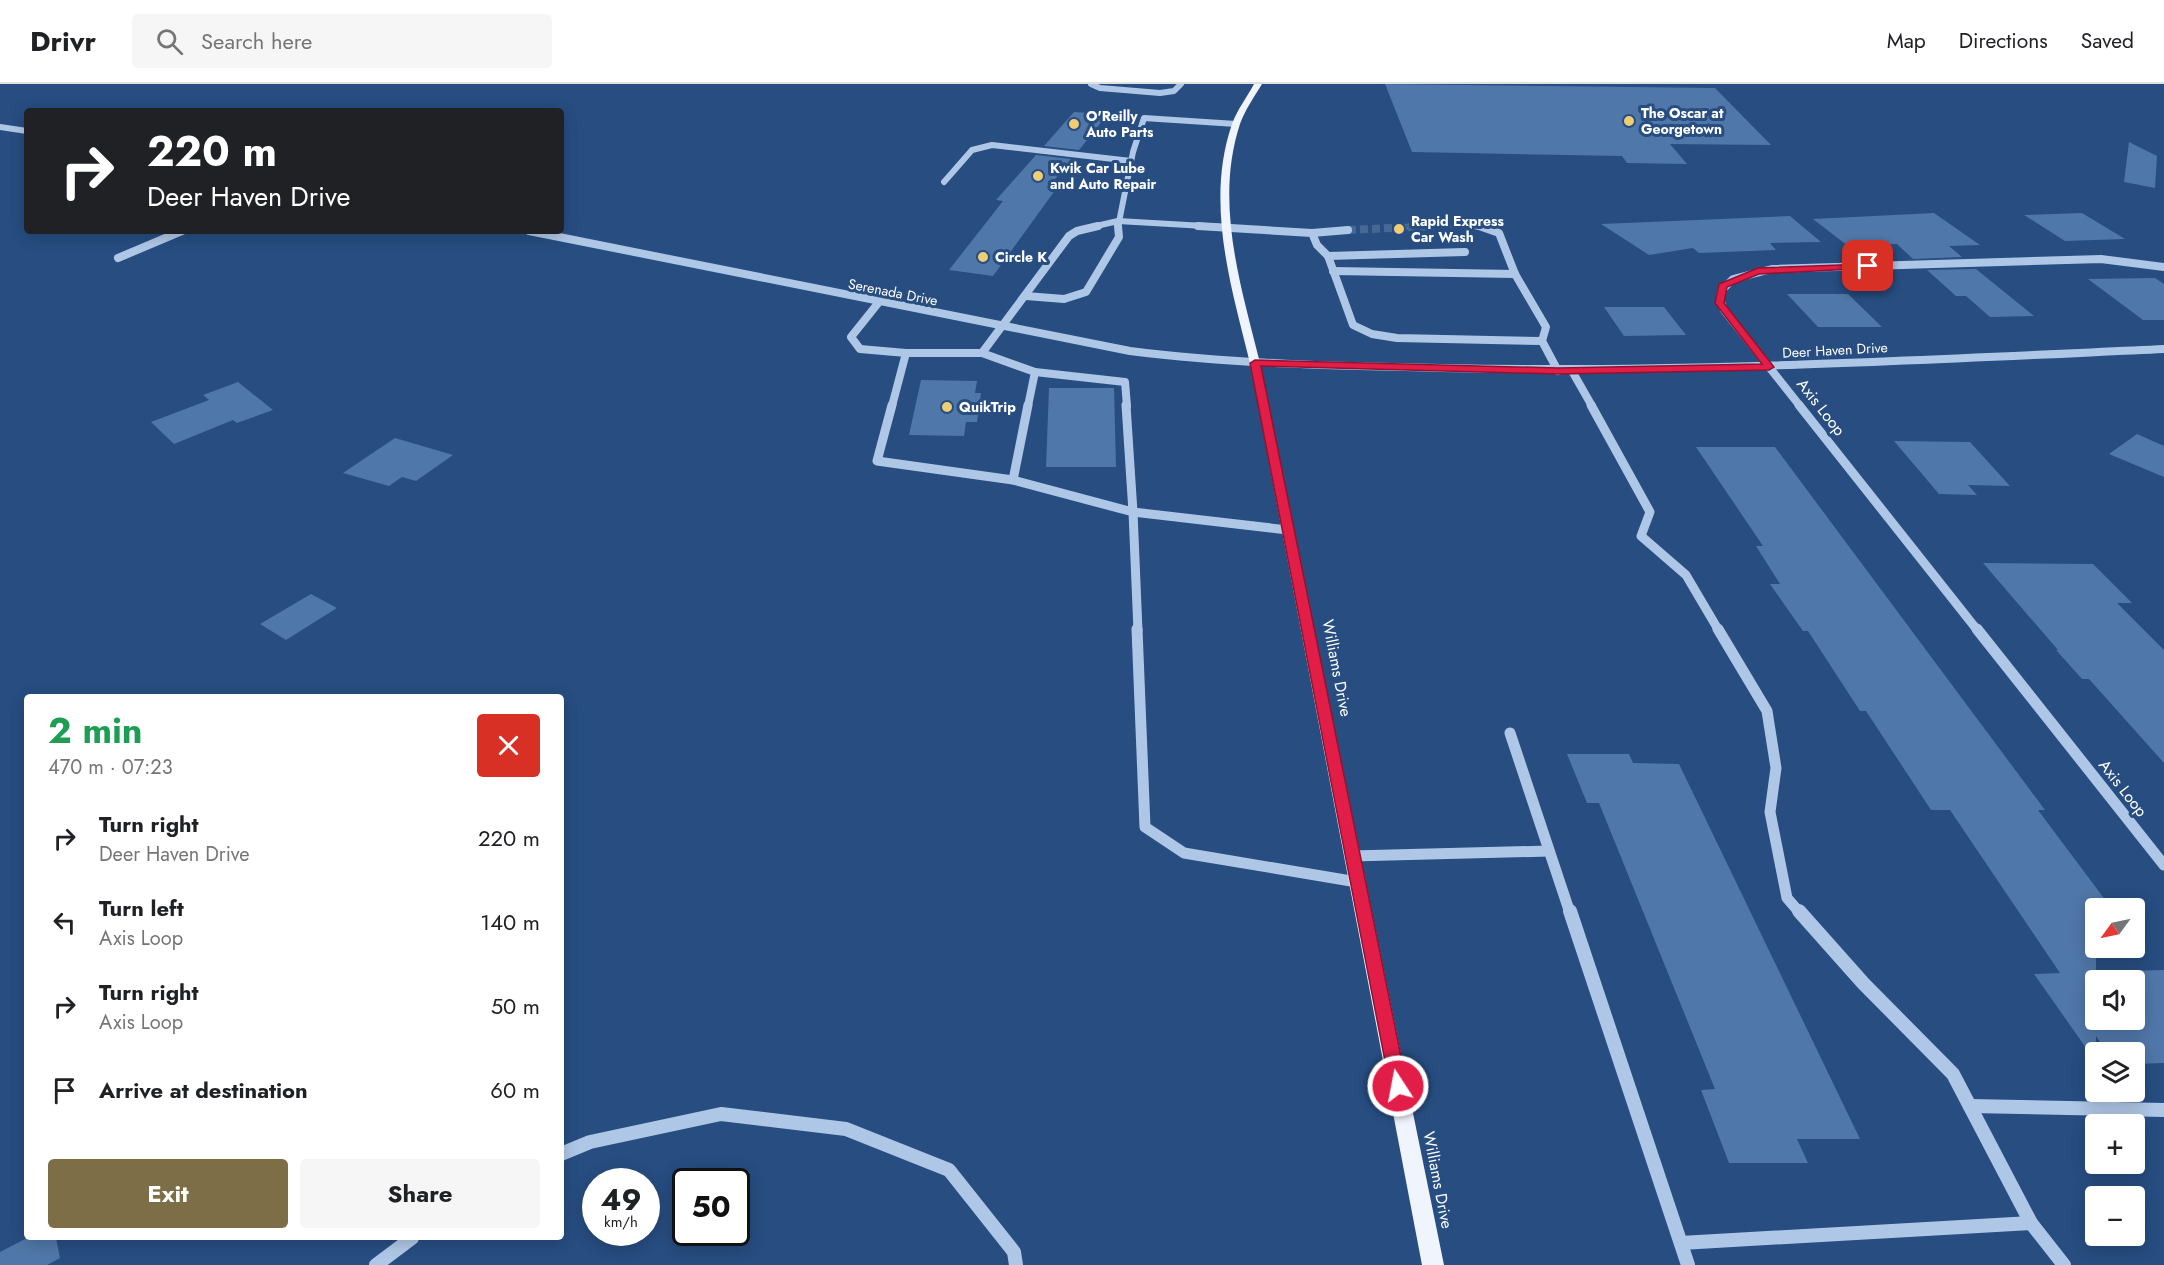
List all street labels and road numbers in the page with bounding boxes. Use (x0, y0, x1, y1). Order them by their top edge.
street label: Serenada Drive (847, 274, 939, 310)
street label: Deer Haven Drive (1782, 337, 1888, 363)
street label: Axis Loop (1791, 373, 1851, 441)
street label: Williams Drive (1316, 617, 1358, 719)
street label: Axis Loop (2093, 754, 2153, 822)
street label: Williams Drive (1417, 1129, 1459, 1231)

